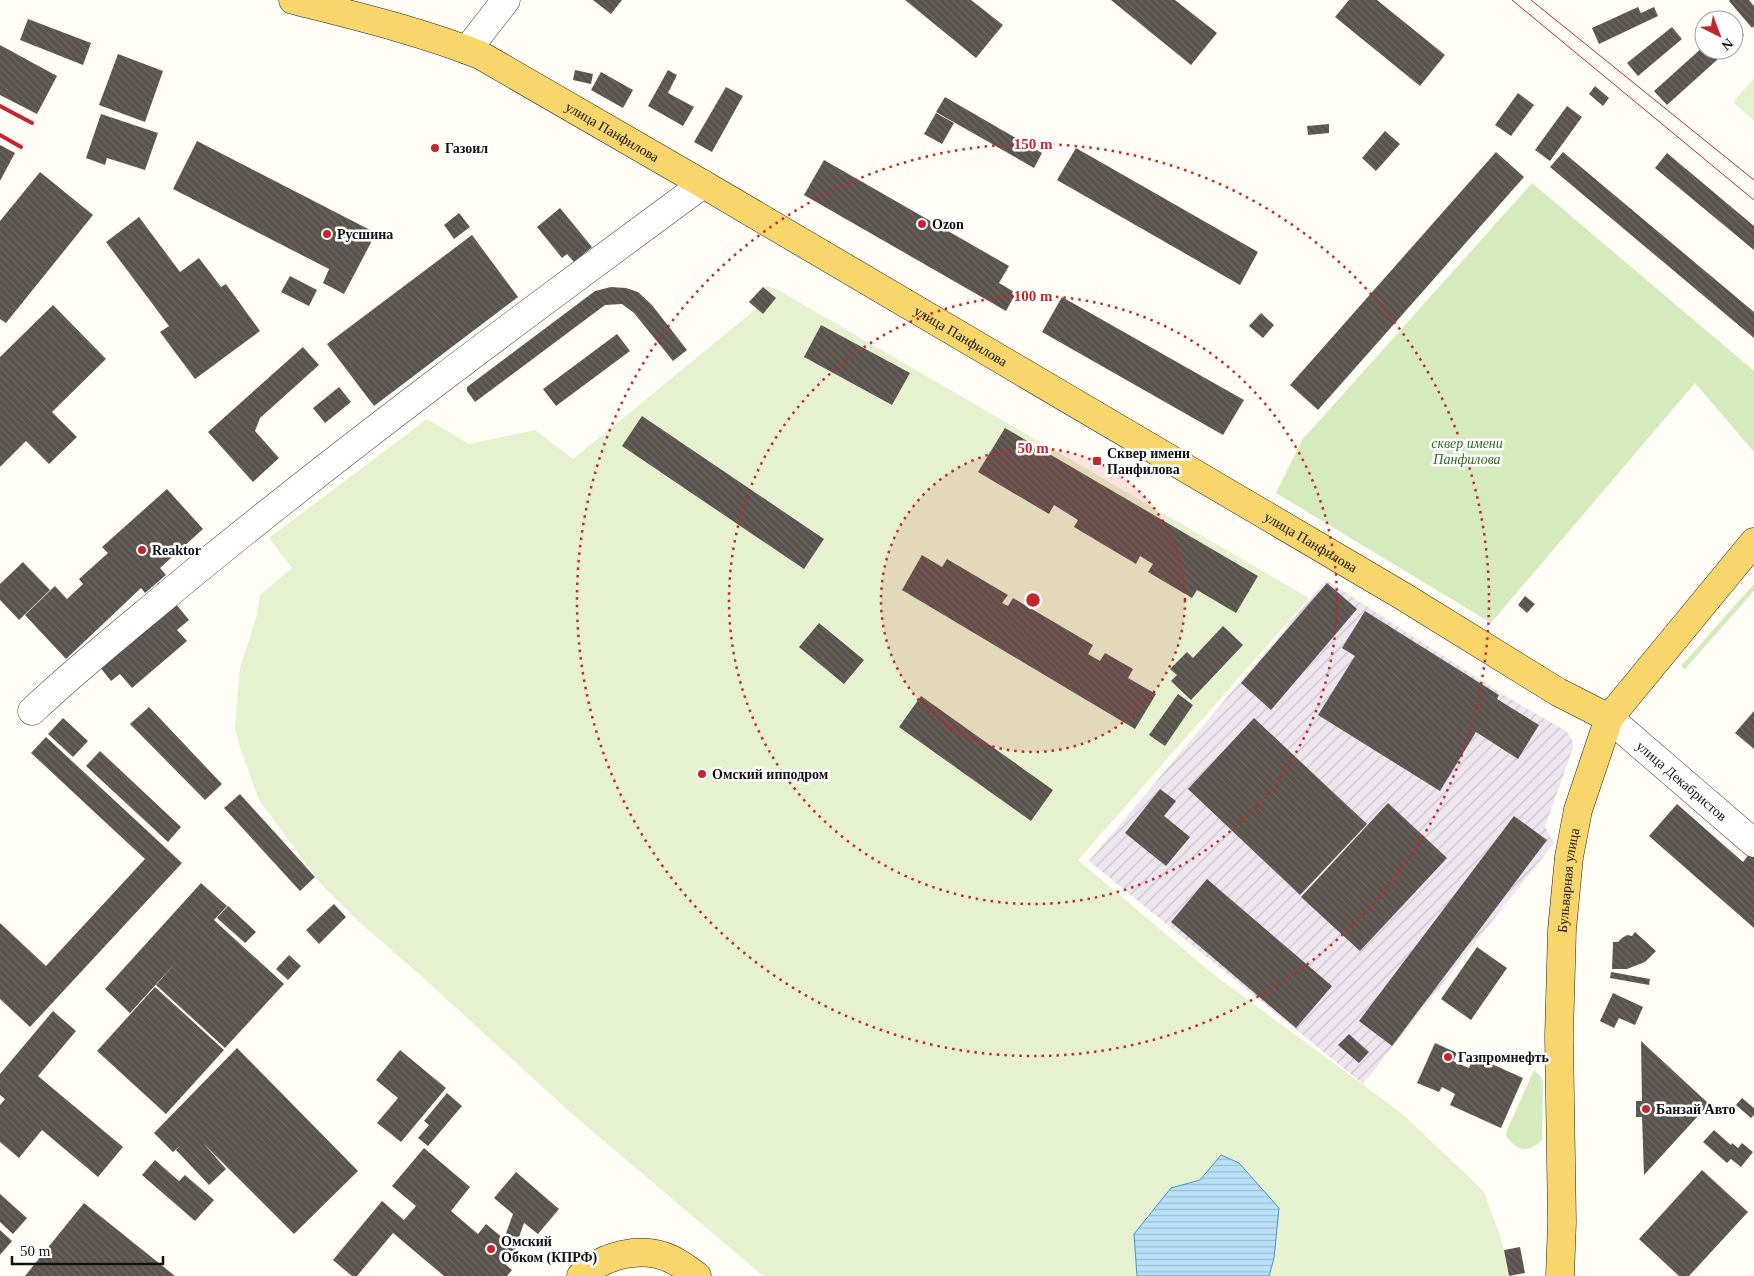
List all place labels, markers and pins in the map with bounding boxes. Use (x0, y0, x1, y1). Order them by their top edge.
place label: Газоил (445, 141, 488, 156)
marker: Газоил (429, 142, 441, 154)
place label: Ozon (932, 217, 964, 232)
marker: Ozon (916, 218, 928, 230)
place label: Русшина (337, 227, 393, 242)
marker: Русшина (321, 228, 333, 240)
place label: Сквер имени Панфилова (1107, 446, 1190, 477)
marker: Сквер имени Панфилова (1091, 455, 1103, 467)
place label: Reaktor (152, 543, 201, 558)
marker: Reaktor (136, 544, 148, 556)
centre of rings (1024, 591, 1042, 609)
place label: Омский ипподром (712, 767, 829, 782)
marker: Омский ипподром (696, 768, 708, 780)
place label: Газпромнефть (1458, 1050, 1549, 1065)
marker: Газпромнефть (1442, 1051, 1454, 1063)
place label: Банзай Авто (1656, 1102, 1736, 1117)
marker: Банзай Авто (1640, 1103, 1652, 1115)
place label: Омский Обком (КПРФ) (501, 1234, 598, 1266)
marker: Омский Обком (КПРФ) (485, 1243, 497, 1255)

